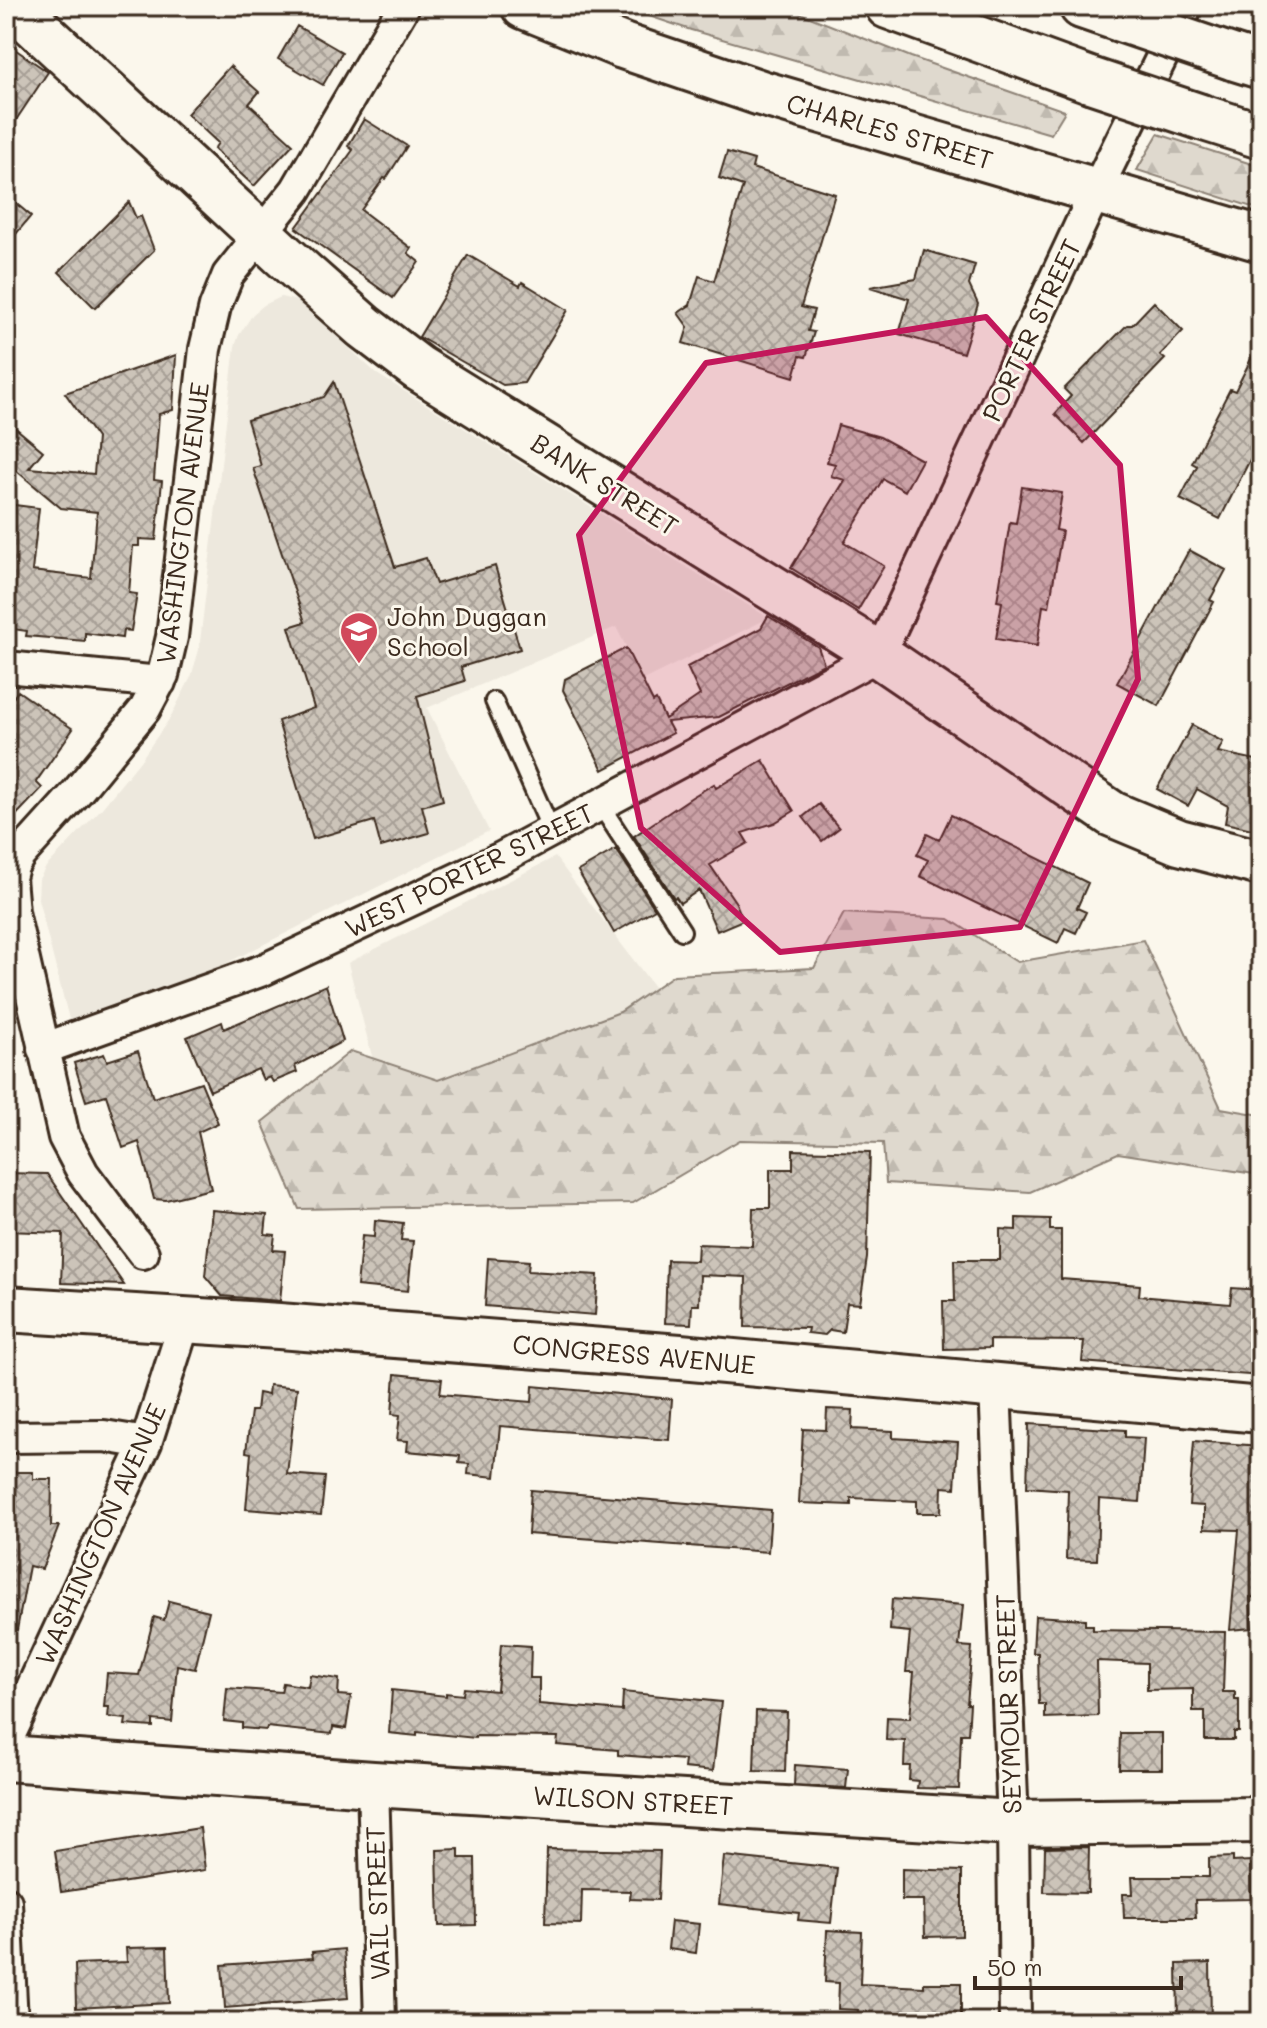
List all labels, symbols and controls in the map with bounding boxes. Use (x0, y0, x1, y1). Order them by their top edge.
street label: CHARLES STREET (783, 85, 997, 177)
street label: PORTER STREET (974, 233, 1088, 427)
street label: WASHINGTON AVENUE (148, 380, 216, 666)
street label: BANK STREET (525, 425, 685, 543)
place label: John Duggan School (387, 599, 547, 663)
school or university icon: John Duggan School (338, 610, 380, 665)
street label: WEST PORTER STREET (339, 795, 599, 945)
street label: CONGRESS AVENUE (511, 1326, 757, 1382)
street label: WASHINGTON AVENUE (27, 1398, 173, 1670)
street label: SEYMOUR STREET (987, 1593, 1029, 1815)
street label: WILSON STREET (532, 1778, 734, 1822)
street label: VAIL STREET (357, 1825, 397, 1981)
scale bar (975, 1940, 1181, 1990)
text: 50 m (987, 1951, 1043, 1982)

